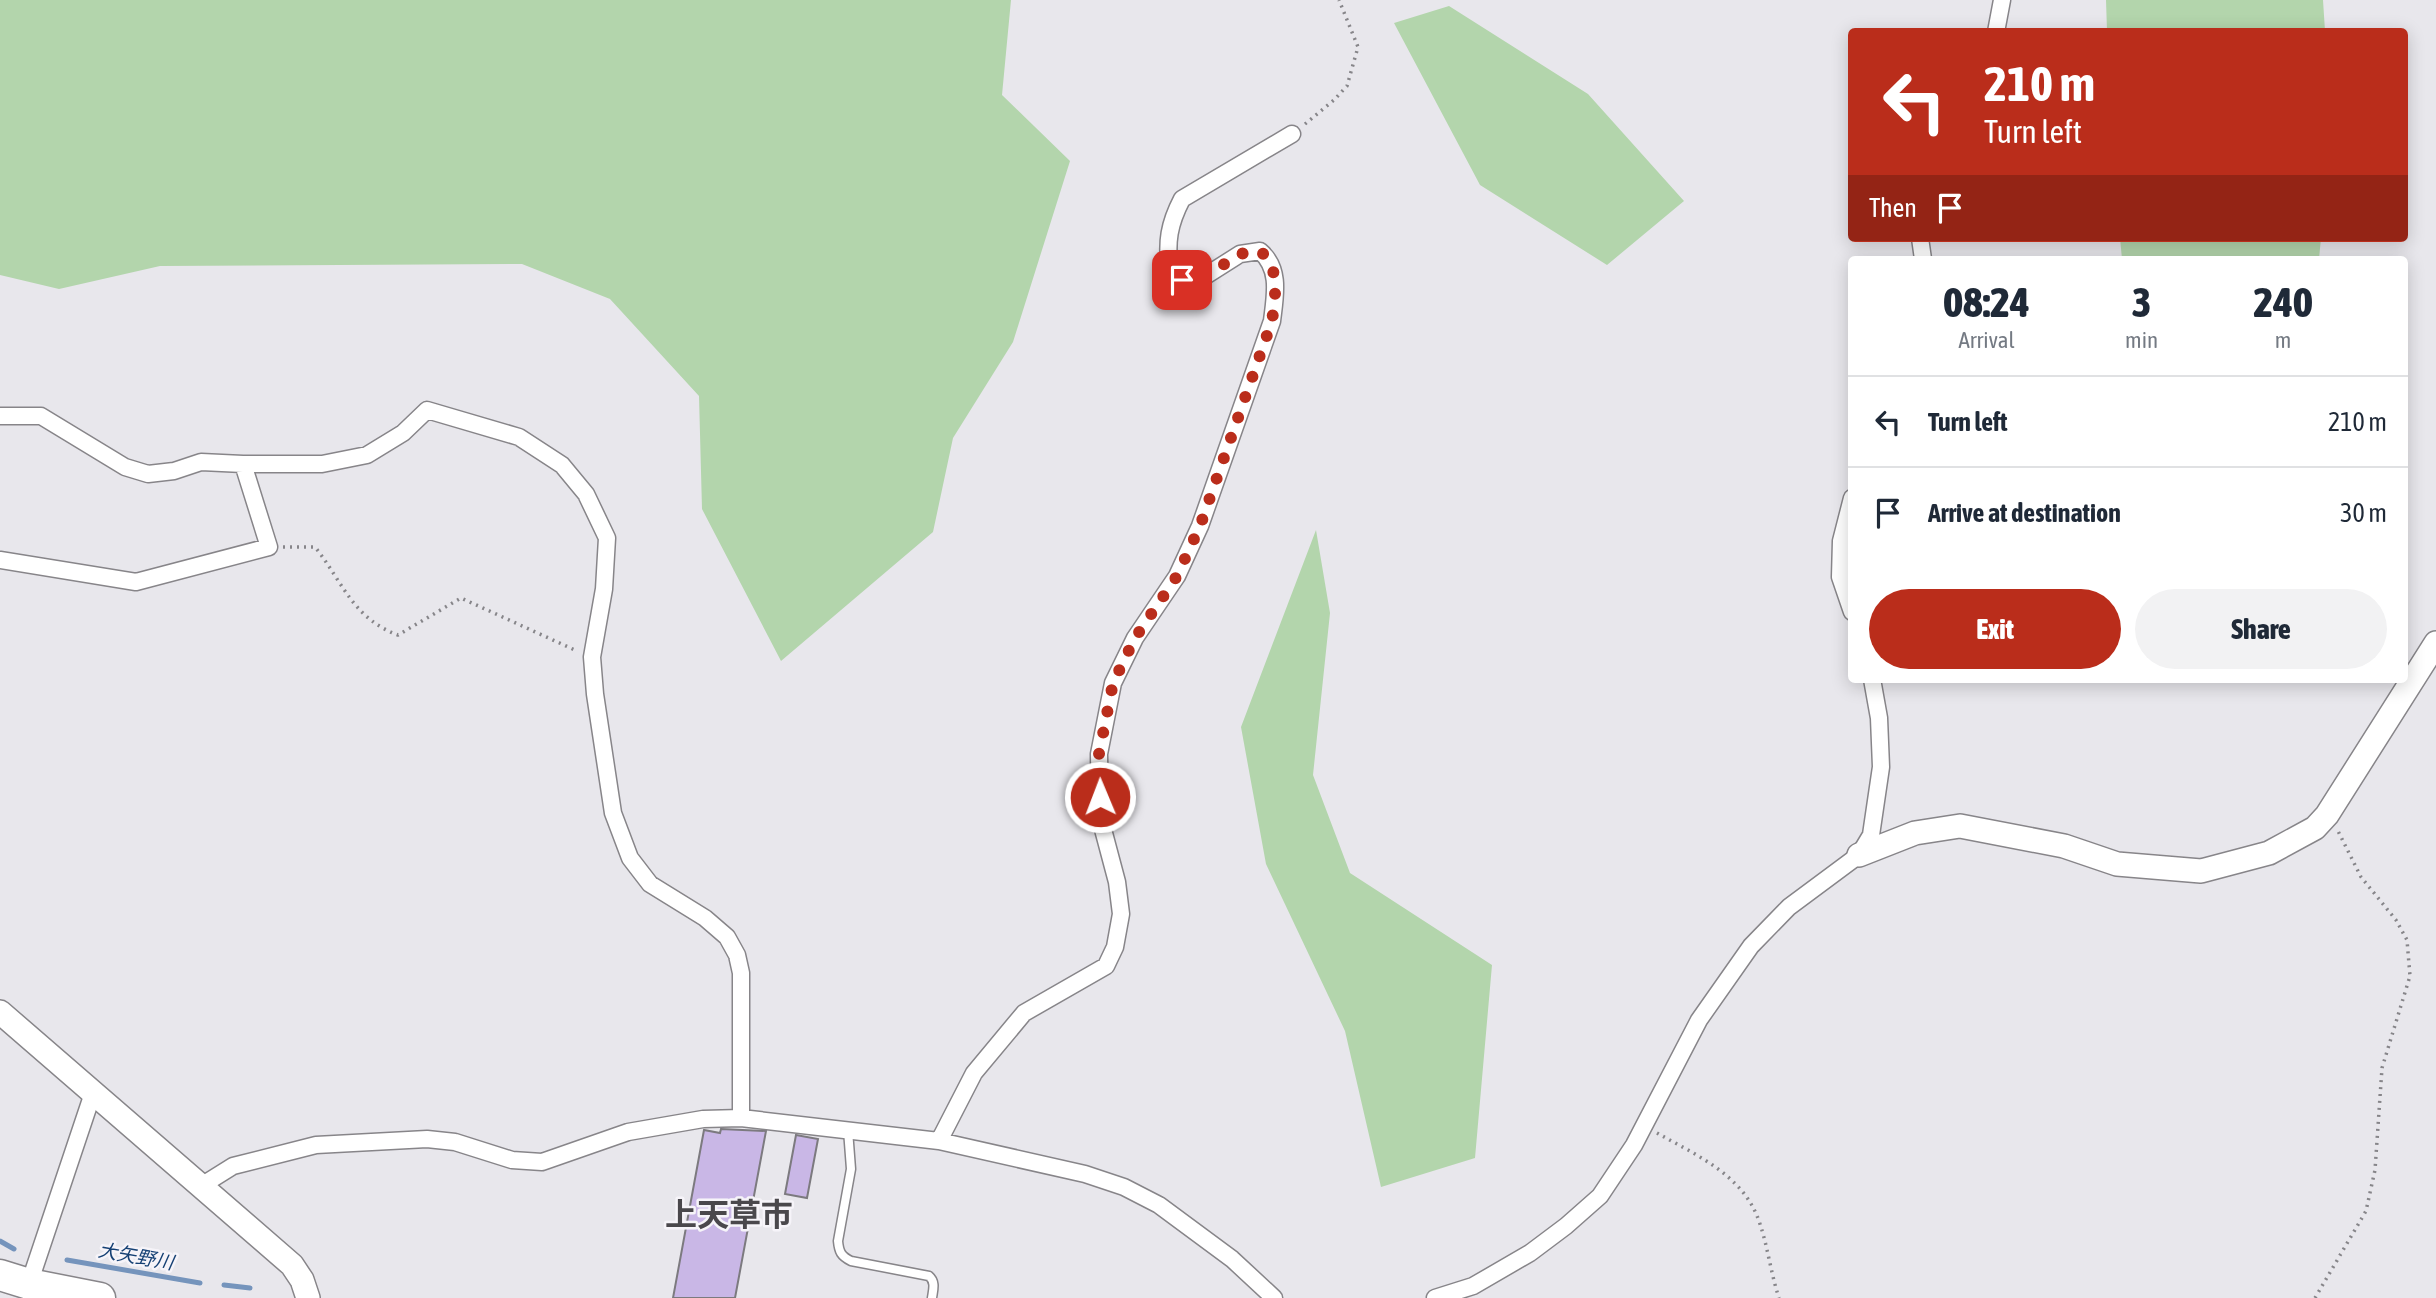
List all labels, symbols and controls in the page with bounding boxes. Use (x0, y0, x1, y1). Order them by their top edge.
text: 210 m (1984, 55, 2095, 111)
icon: left (1869, 56, 1960, 147)
text: Turn left (1984, 113, 2082, 150)
icon: arrive (1931, 189, 1969, 227)
text: Then (1869, 193, 1917, 223)
pin (1152, 250, 1212, 310)
icon: arrive (1163, 261, 1201, 299)
text: 08:24 (1943, 278, 2030, 326)
text: 3 (2132, 278, 2151, 326)
text: 240 (2253, 278, 2313, 326)
text: Arrival (1958, 327, 2015, 353)
text: min (2125, 327, 2158, 353)
text: m (2275, 327, 2291, 353)
icon: left (1869, 403, 1907, 441)
text: Turn left (1928, 407, 2008, 437)
text: 210 m (2328, 407, 2387, 437)
icon: arrive (1869, 494, 1907, 532)
text: Arrive at destination (1928, 498, 2121, 528)
text: 30 m (2340, 498, 2387, 528)
button: Exit (1869, 589, 2121, 669)
button: Share (2135, 589, 2387, 669)
position arrow (1063, 760, 1137, 834)
district label: 上天草市 (665, 1196, 793, 1233)
water label: 大矢野川 (97, 1239, 177, 1274)

